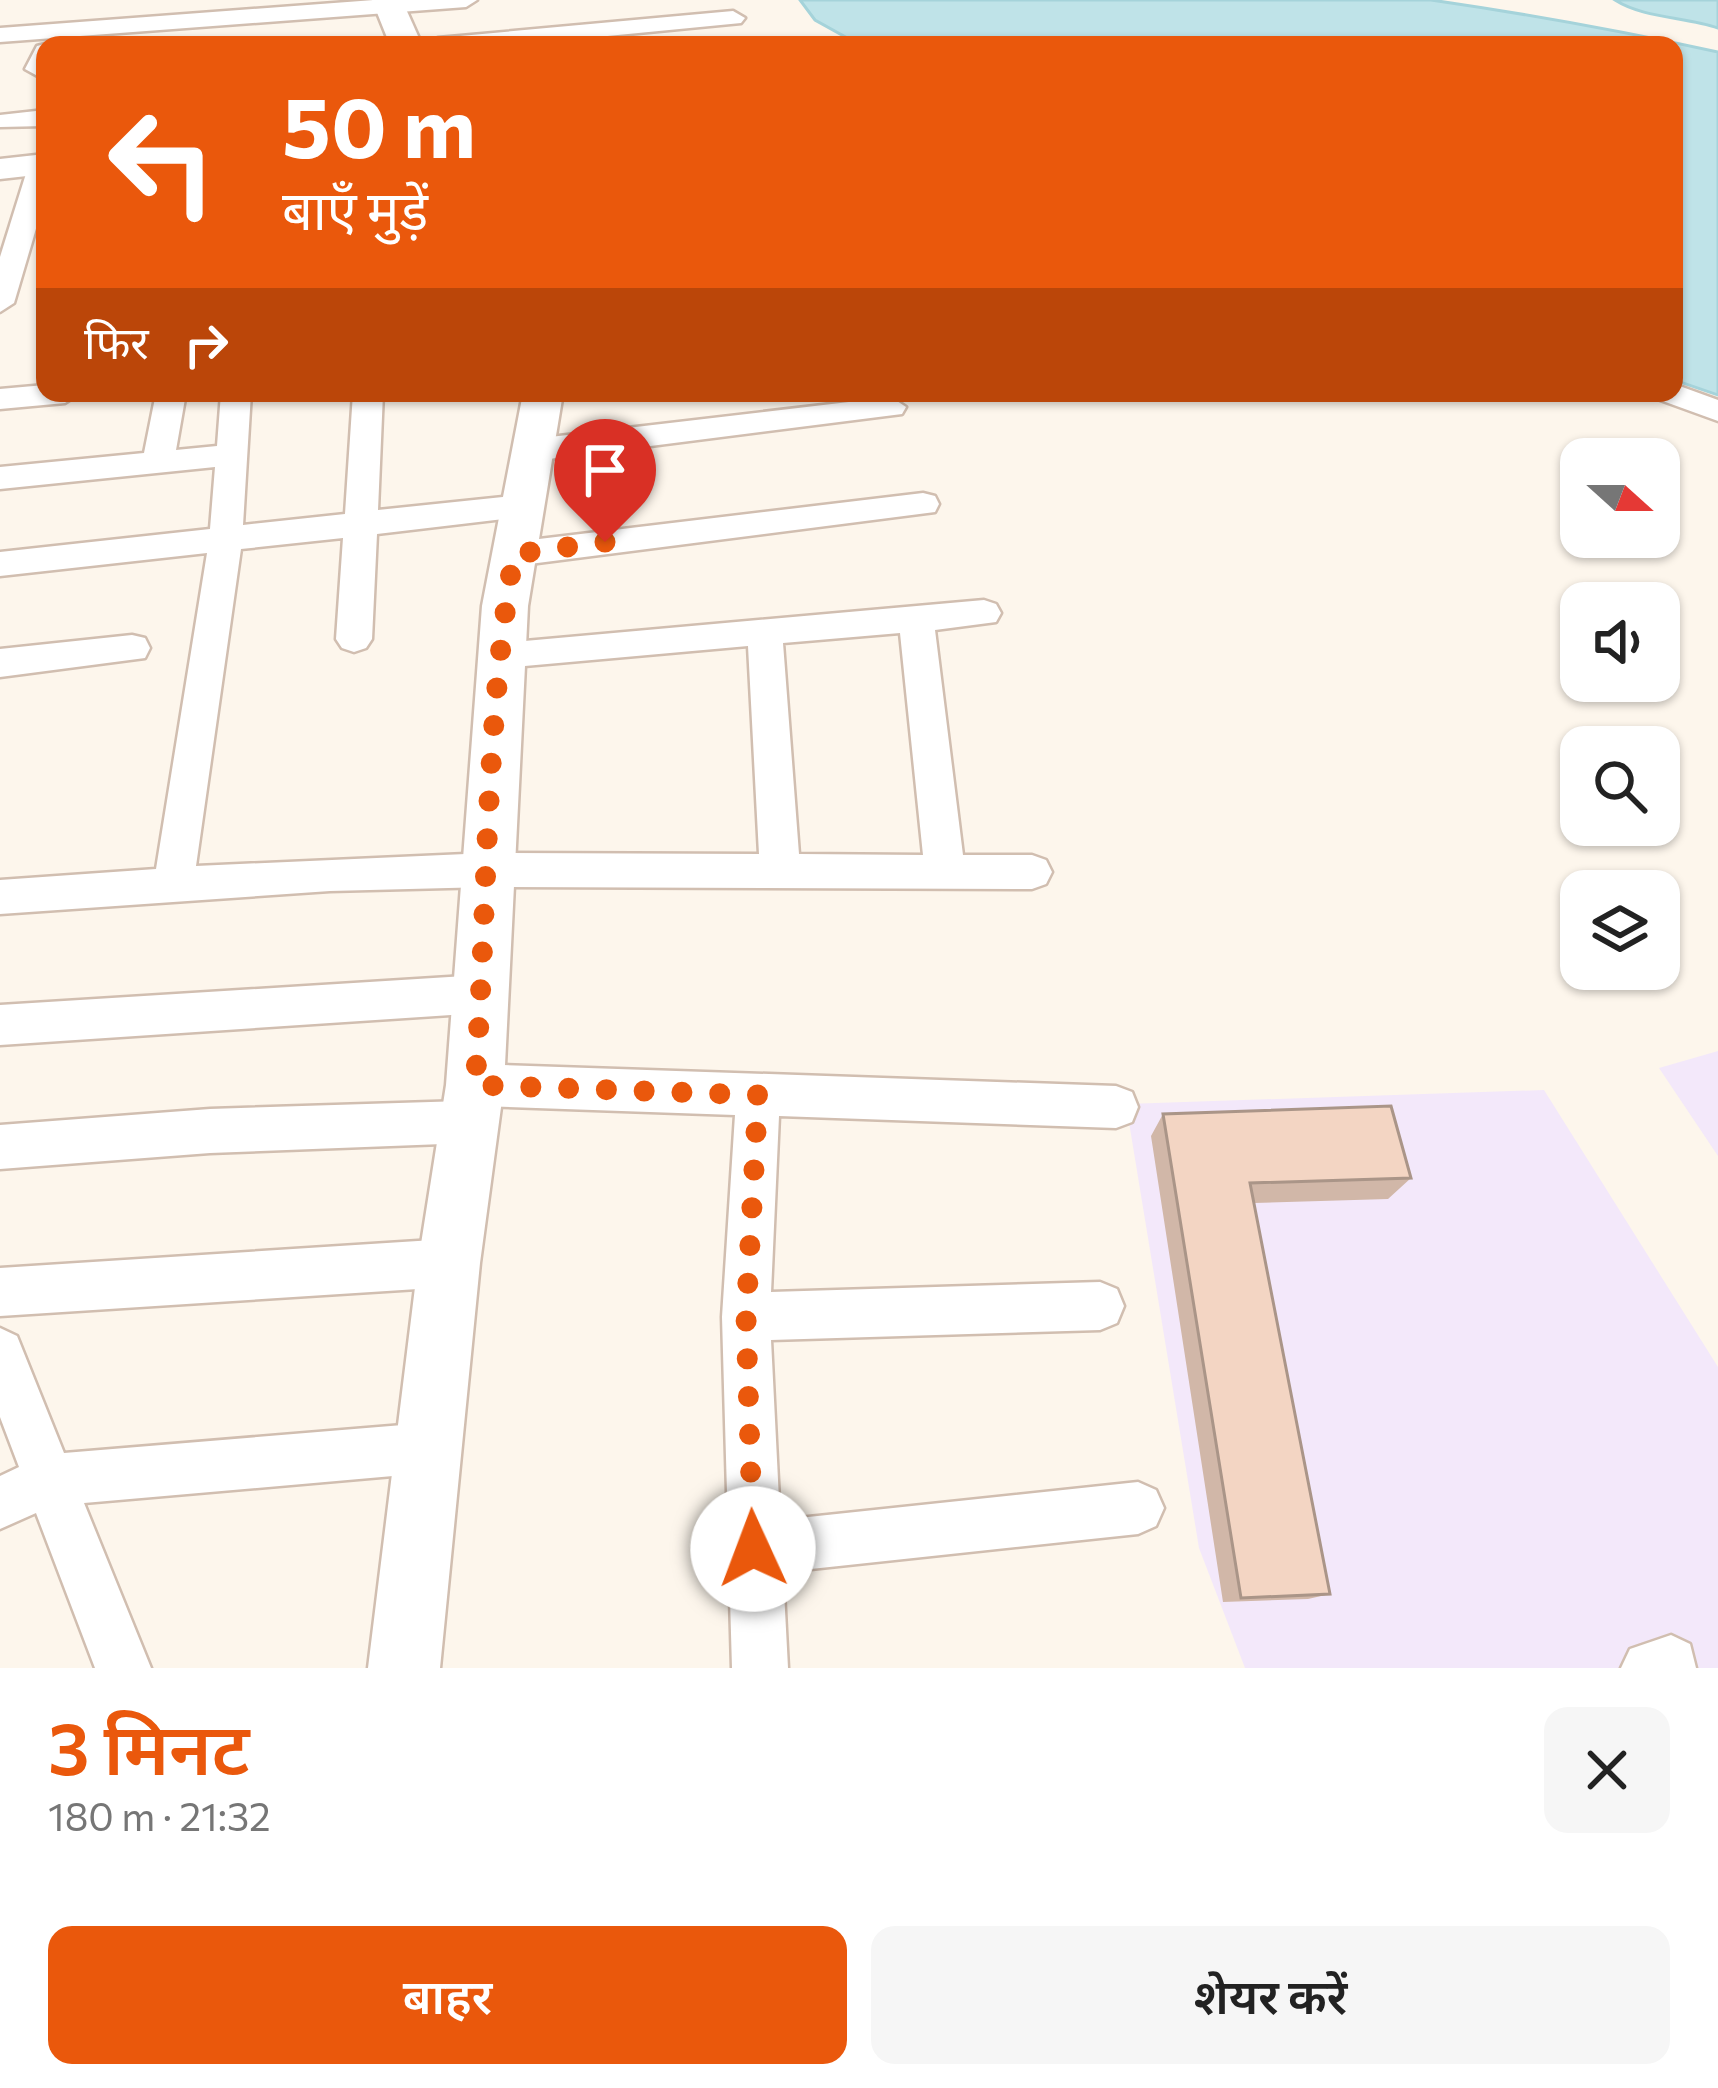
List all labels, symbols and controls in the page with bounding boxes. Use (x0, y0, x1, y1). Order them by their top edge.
text: 50 m (282, 73, 476, 175)
icon: left (84, 84, 240, 240)
text: बाएँ मुड़ें (282, 175, 428, 241)
icon: right (173, 312, 239, 378)
text: फिर (84, 313, 149, 368)
pin (554, 419, 656, 542)
icon: arrive (572, 437, 638, 503)
north arrow (1560, 438, 1680, 558)
map controls (1560, 438, 1680, 990)
button: sound (1560, 582, 1680, 702)
button: search (1560, 726, 1680, 846)
button: layers (1560, 870, 1680, 990)
position arrow (690, 1486, 816, 1612)
text: 3 मिनट (48, 1702, 250, 1790)
button: close (1544, 1707, 1670, 1833)
text: 180 m · 21:32 (48, 1791, 271, 1839)
button: बाहर (48, 1926, 847, 2064)
button: शेयर करें (871, 1926, 1670, 2064)

